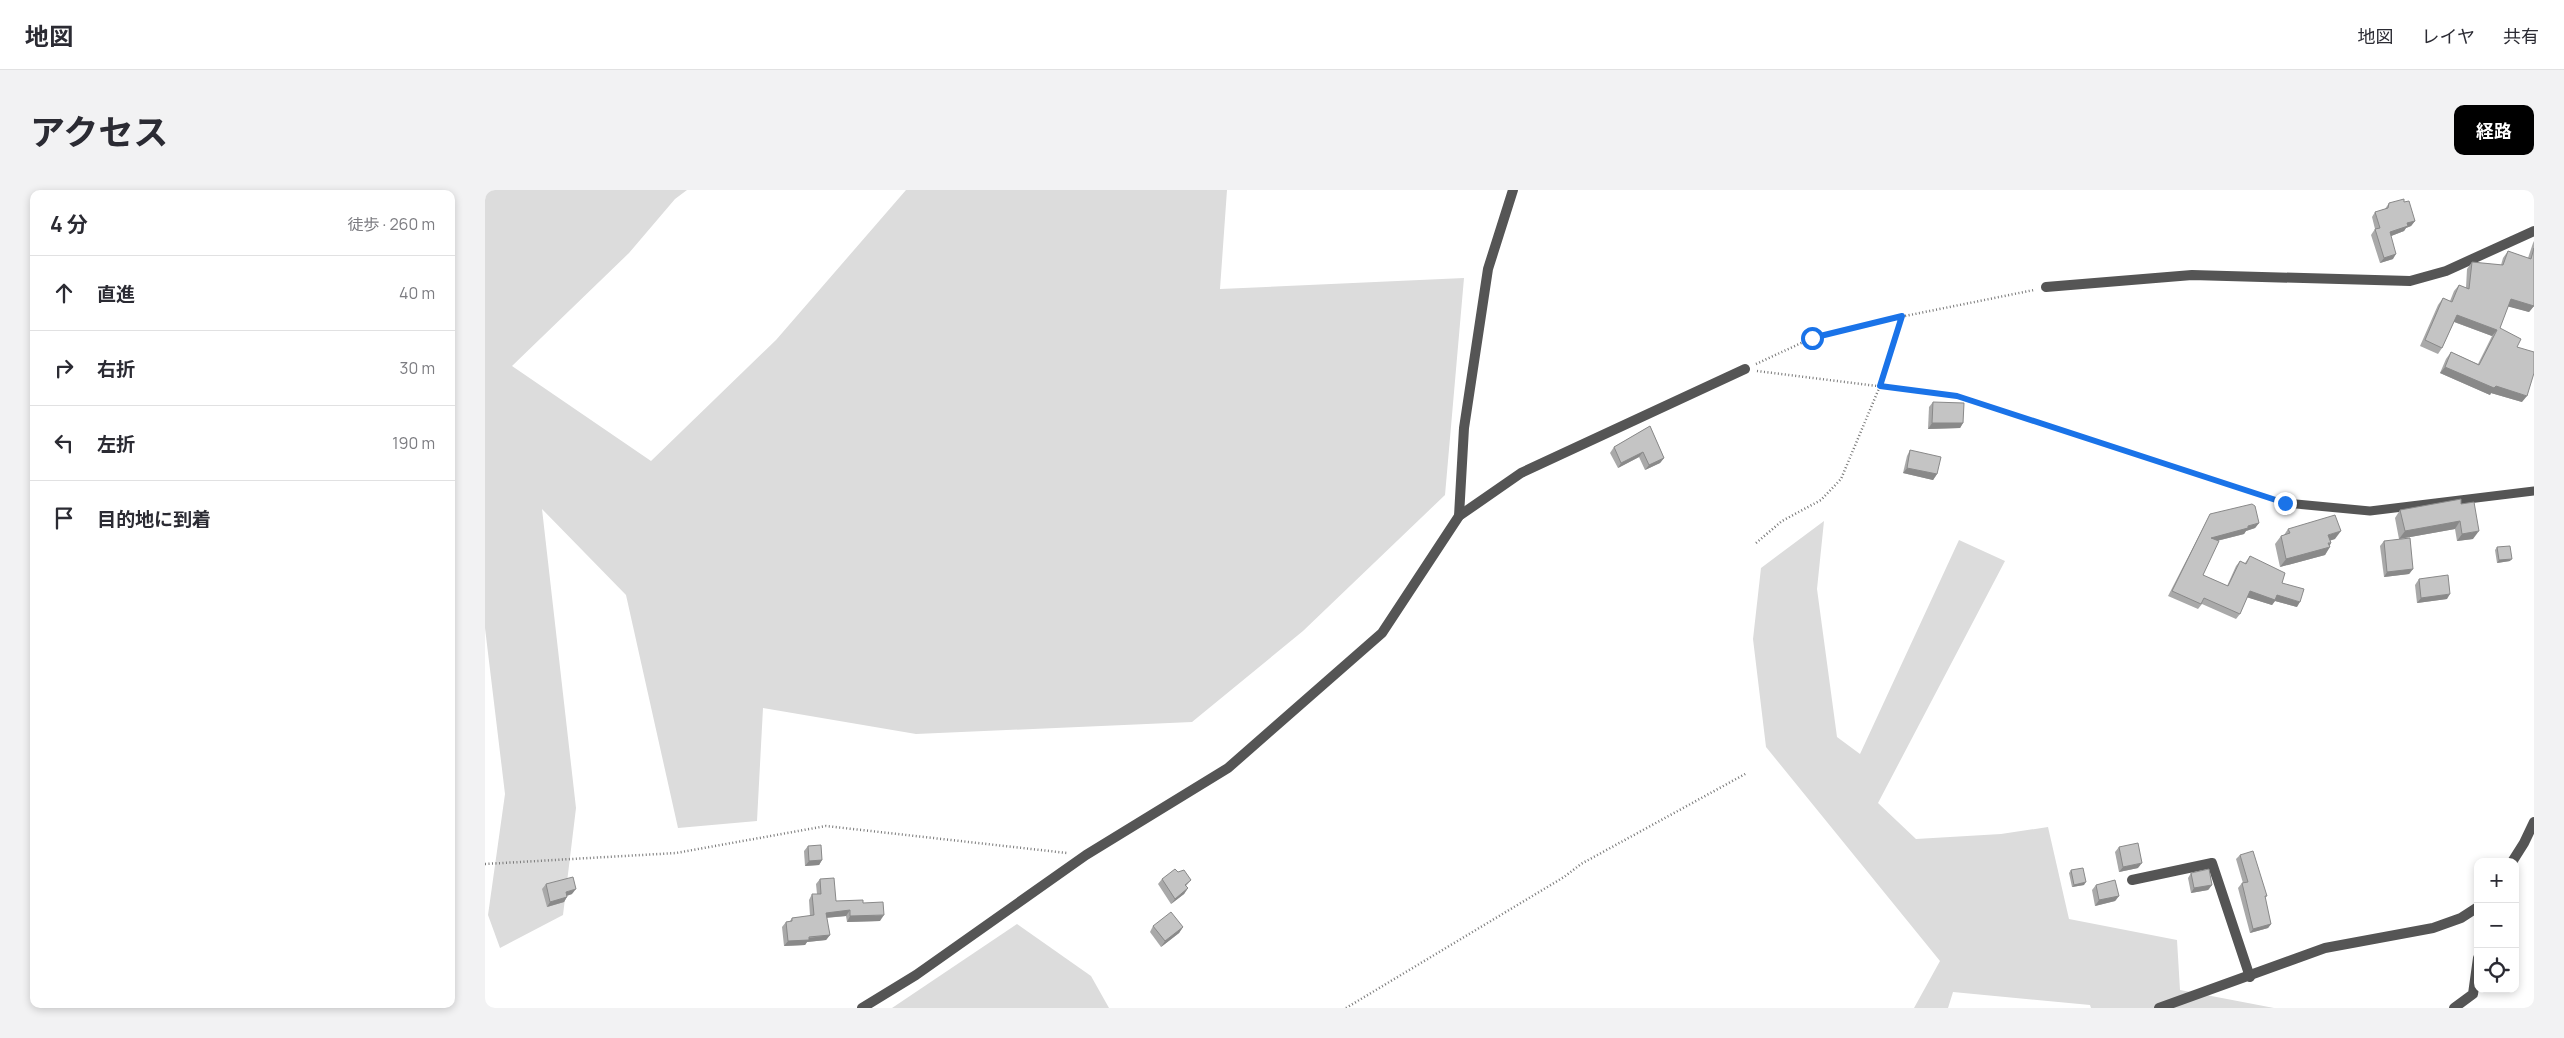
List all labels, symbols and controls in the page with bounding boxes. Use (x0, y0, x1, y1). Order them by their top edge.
text: 地図 (25, 19, 73, 52)
text: 地図 (2358, 24, 2394, 48)
text: レイヤ (2422, 24, 2475, 48)
text: 共有 (2503, 24, 2539, 48)
button: 経路 (2454, 105, 2534, 155)
text: アクセス (30, 108, 168, 156)
text: 4 分 (50, 210, 88, 238)
text: 徒歩 · 260 m (347, 213, 435, 235)
icon: ahead (50, 279, 78, 307)
text: 直進 (97, 281, 135, 307)
text: 40 m (399, 282, 435, 304)
route start (1801, 327, 1824, 350)
icon: right (50, 354, 78, 382)
text: 右折 (97, 356, 135, 382)
text: 30 m (400, 357, 435, 379)
icon: left (50, 429, 78, 457)
text: 左折 (97, 431, 135, 457)
text: 190 m (392, 432, 435, 454)
route end (2274, 492, 2297, 515)
icon: arrive (50, 504, 78, 532)
text: 目的地に到着 (97, 506, 211, 532)
map controls (2474, 858, 2519, 993)
button: + (2474, 858, 2519, 903)
button: − (2474, 903, 2519, 948)
button: locate (2474, 948, 2519, 993)

